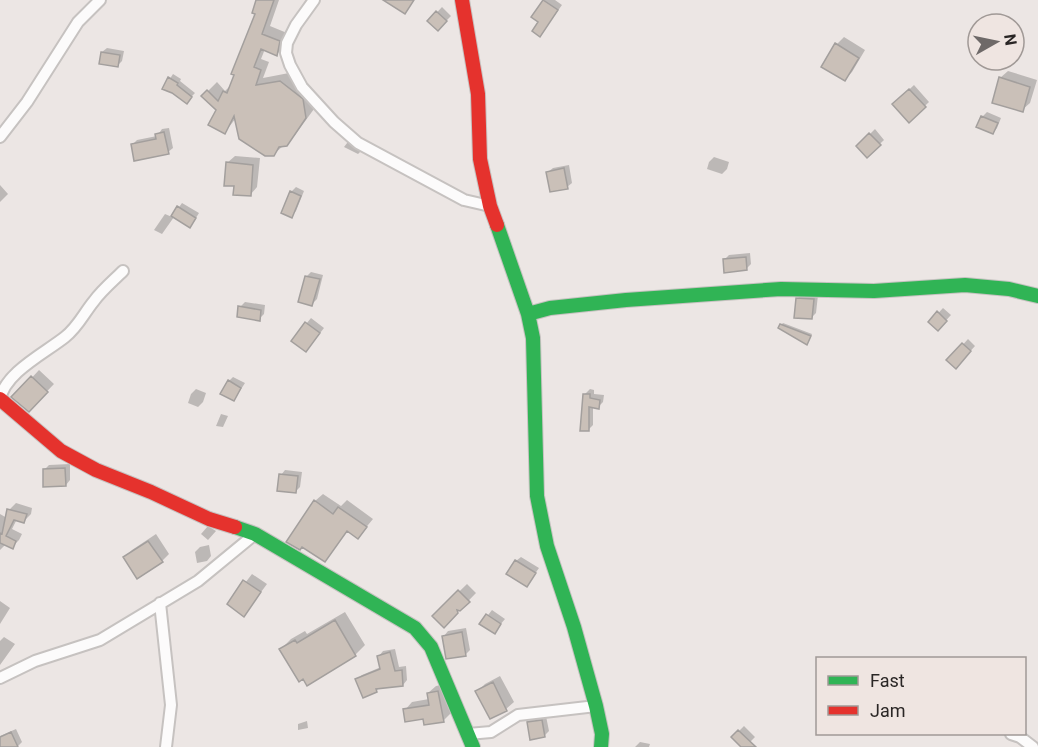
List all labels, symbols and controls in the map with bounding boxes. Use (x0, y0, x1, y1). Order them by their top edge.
north arrow (966, 12, 1026, 72)
text: N (1000, 33, 1021, 47)
legend (816, 657, 1026, 735)
text: Fast (870, 670, 905, 691)
text: Jam (870, 700, 906, 721)

